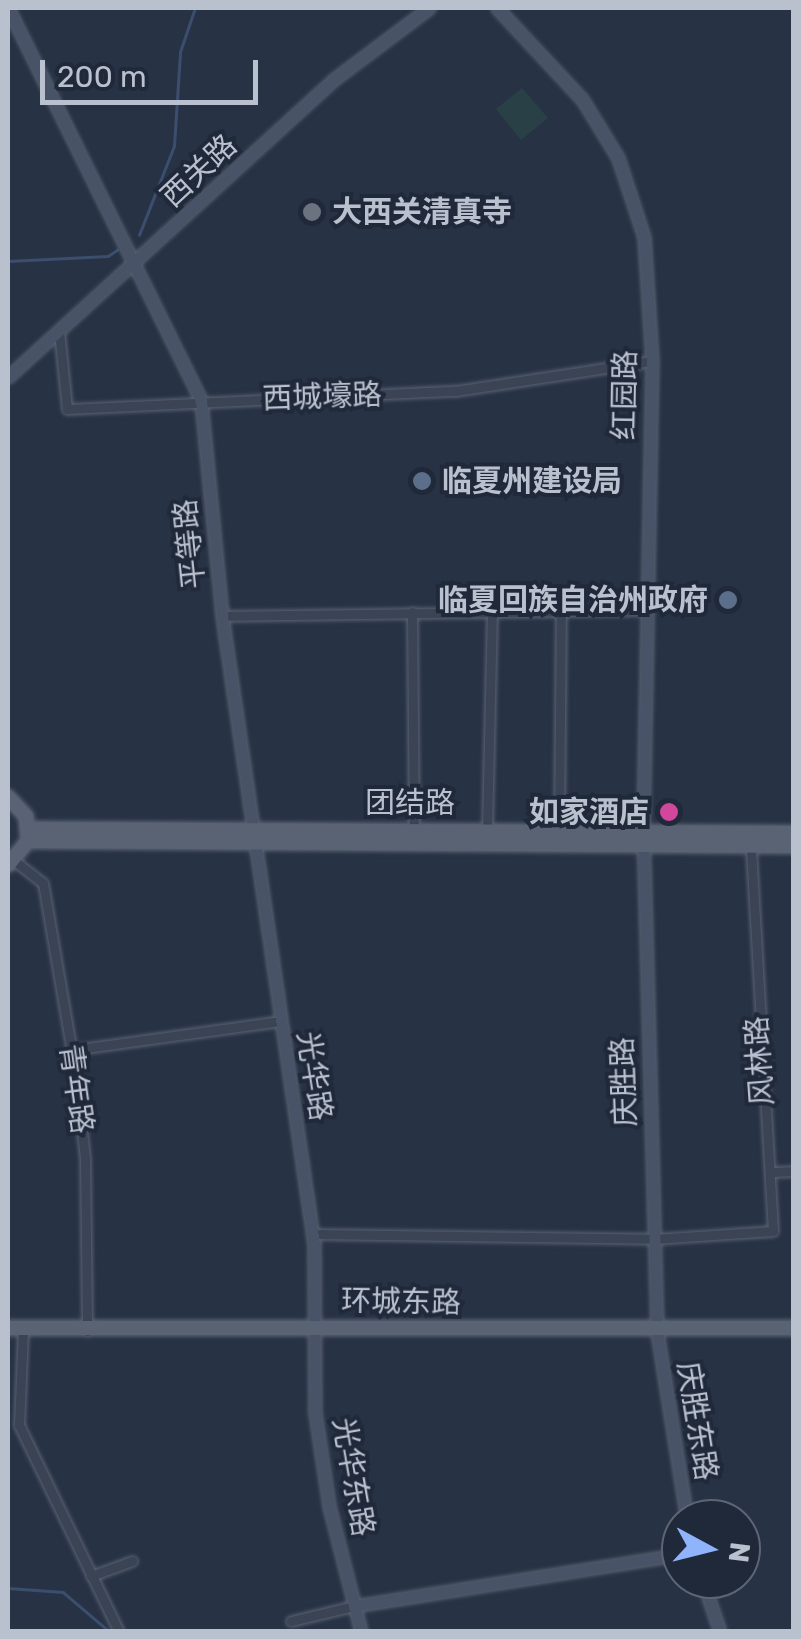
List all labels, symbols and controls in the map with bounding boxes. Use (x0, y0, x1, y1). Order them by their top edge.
scale bar (45, 40, 262, 102)
text: 200 m (57, 59, 147, 95)
street label: 西关路 (154, 127, 244, 215)
place label: 大西关清真寺 (332, 194, 512, 230)
marker: 大西关清真寺 (301, 201, 323, 223)
street label: 红园路 (606, 350, 644, 440)
street label: 西城壕路 (261, 377, 383, 417)
place label: 临夏州建设局 (442, 463, 622, 499)
marker: 临夏州建设局 (411, 470, 433, 492)
street label: 平等路 (167, 497, 213, 591)
place label: 临夏回族自治州政府 (438, 582, 708, 618)
marker: 临夏回族自治州政府 (717, 589, 739, 611)
street label: 团结路 (365, 785, 455, 821)
place label: 如家酒店 (529, 794, 649, 830)
marker: 如家酒店 (658, 801, 680, 823)
street label: 风林路 (739, 1015, 781, 1107)
street label: 光华路 (289, 1029, 339, 1123)
street label: 庆胜路 (604, 1036, 644, 1128)
street label: 青年路 (52, 1042, 100, 1136)
street label: 环城东路 (341, 1283, 461, 1321)
street label: 庆胜东路 (670, 1359, 724, 1483)
street label: 光华东路 (325, 1415, 381, 1539)
north arrow (661, 1499, 761, 1599)
text: N (722, 1540, 757, 1564)

